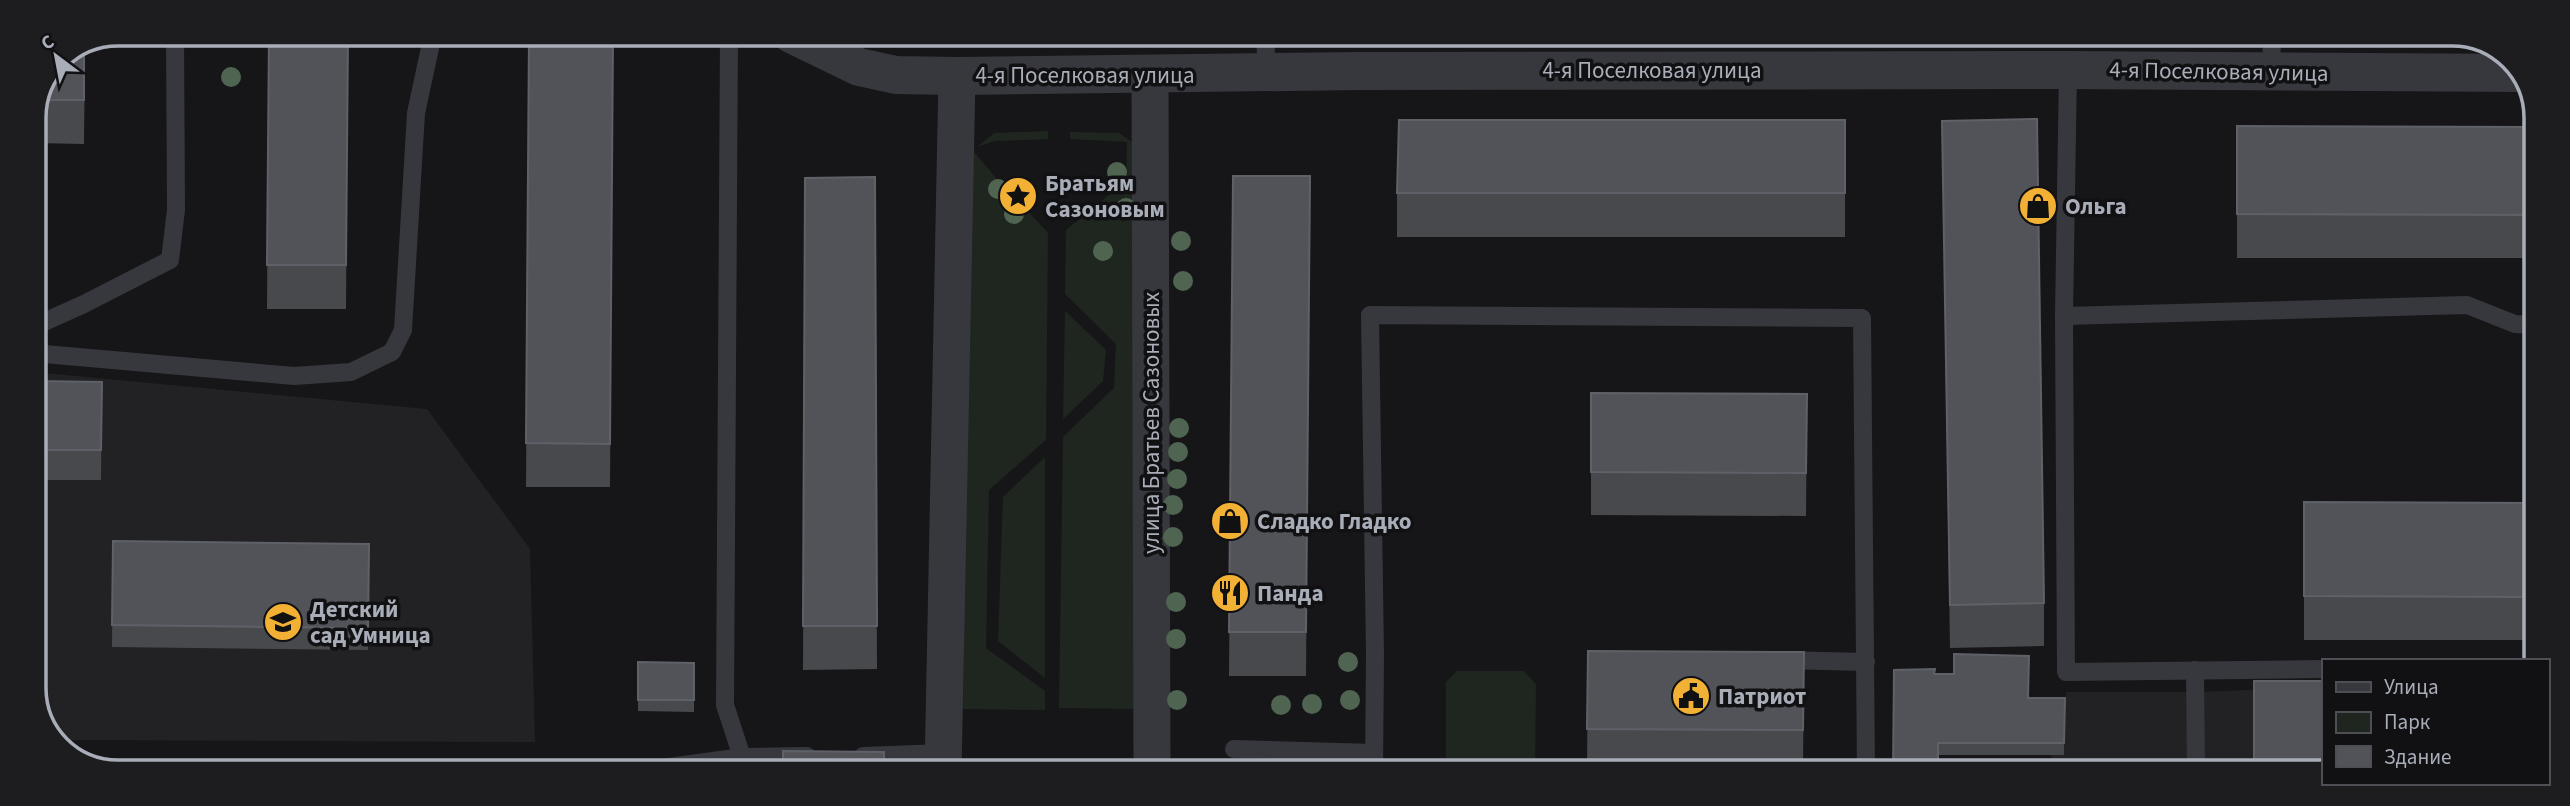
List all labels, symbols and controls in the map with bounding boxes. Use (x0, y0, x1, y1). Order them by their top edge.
north arrow (21, 21, 91, 91)
text: С (36, 28, 60, 57)
street label: 4-я Поселковая улица (2109, 53, 2329, 90)
street label: 4-я Поселковая улица (1542, 54, 1762, 87)
street label: 4-я Поселковая улица (975, 59, 1195, 92)
place label: Братьям Сазоновым (1045, 167, 1165, 226)
place icon: Братьям Сазоновым (997, 175, 1039, 217)
shop icon: Ольга (2017, 185, 2059, 227)
place label: Ольга (2065, 190, 2127, 223)
street label: улица Братьев Сазоновых (1135, 292, 1168, 554)
shop icon: Сладко Гладко (1209, 500, 1251, 542)
place label: Сладко Гладко (1257, 505, 1412, 538)
restaurant icon: Панда (1209, 572, 1251, 614)
place label: Панда (1257, 577, 1324, 610)
place label: Детский сад Умница (310, 593, 431, 652)
school or university icon: Детский сад Умница (262, 601, 304, 643)
legend (2322, 659, 2549, 785)
text: Улица (2384, 672, 2439, 702)
public building icon: Патриот (1670, 675, 1712, 717)
place label: Патриот (1718, 680, 1806, 713)
text: Парк (2384, 707, 2431, 737)
text: Здание (2384, 742, 2452, 772)

